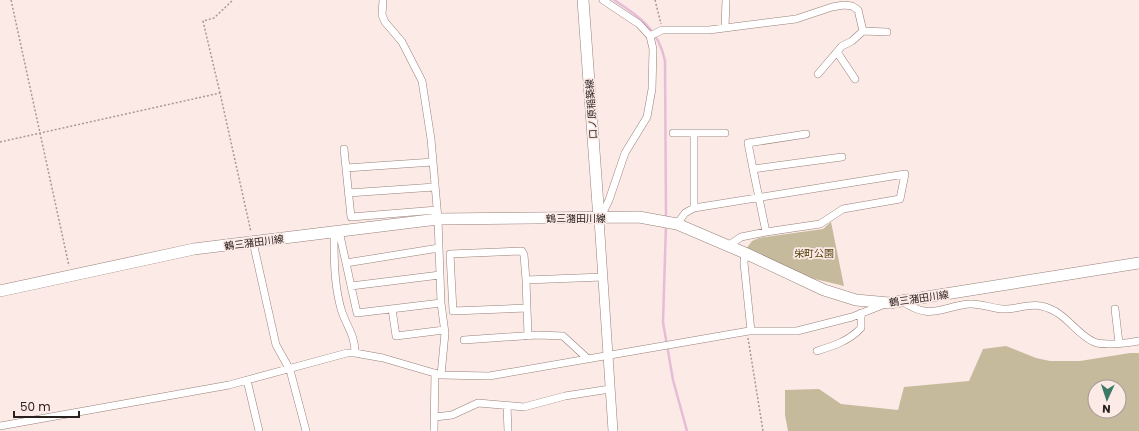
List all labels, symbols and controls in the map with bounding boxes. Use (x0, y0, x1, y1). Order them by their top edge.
street label: 口ノ原稲築線 (582, 79, 601, 139)
street label: 鶴三潴田川線 (546, 211, 606, 226)
street label: 鶴三潴田川線 (223, 231, 285, 254)
park label: 栄町公園 (794, 246, 834, 261)
street label: 鶴三潴田川線 (888, 287, 950, 310)
north arrow (1087, 379, 1127, 419)
scale bar (14, 393, 79, 419)
text: 50 m (20, 398, 51, 415)
text: N (1102, 401, 1111, 417)

